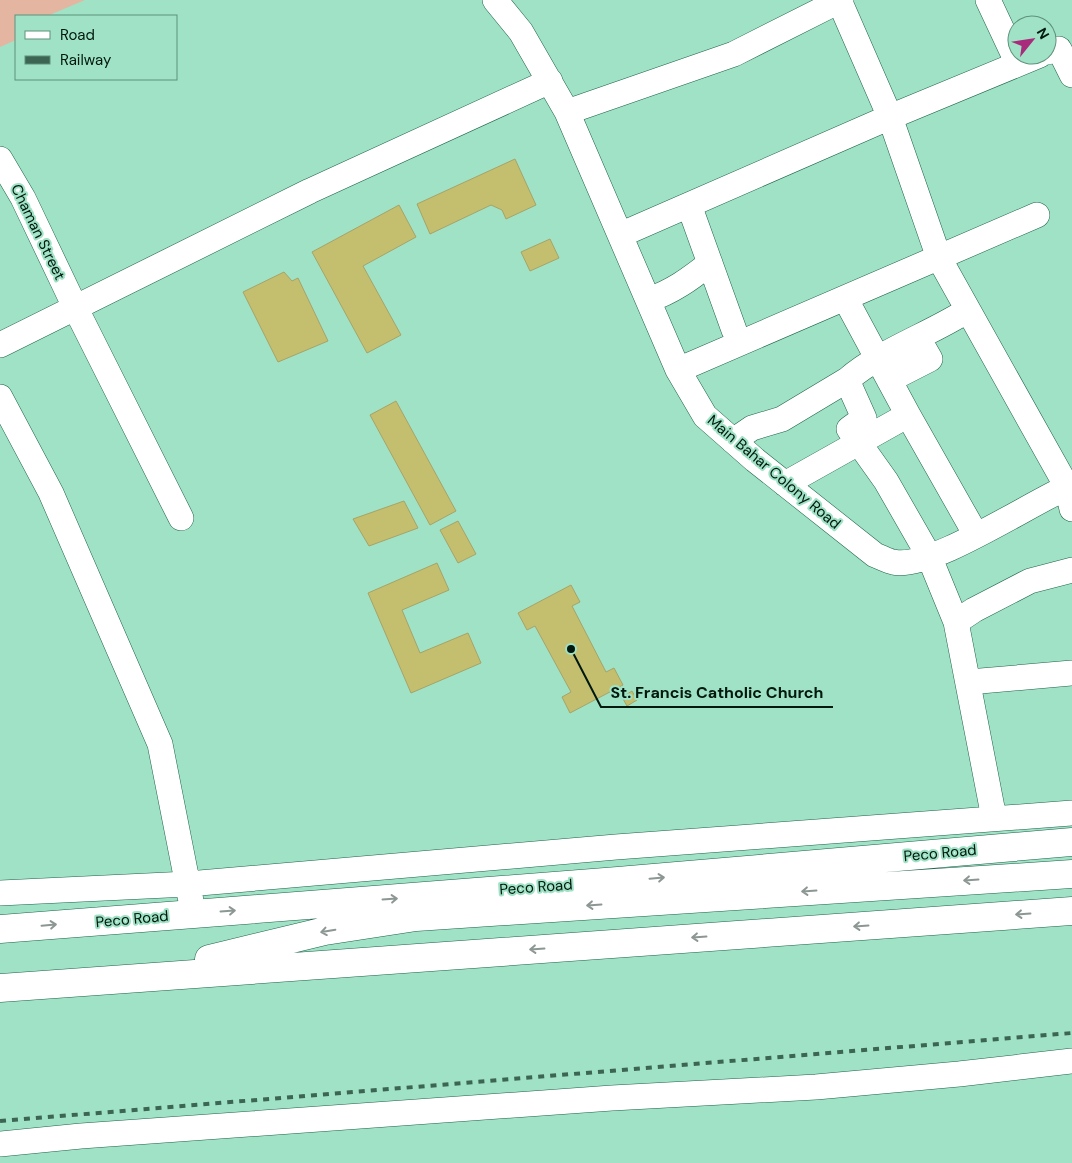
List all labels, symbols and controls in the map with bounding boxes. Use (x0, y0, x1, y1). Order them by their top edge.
legend (15, 15, 178, 80)
north arrow (1007, 15, 1057, 65)
text: Road (60, 25, 95, 45)
text: N (1033, 25, 1054, 42)
text: Railway (60, 50, 112, 70)
street label: Chaman Street (6, 181, 70, 283)
street label: Main Bahar Colony Road (703, 410, 845, 534)
callout: St. Francis Catholic Church (601, 676, 833, 707)
text: St. Francis Catholic Church (611, 682, 823, 703)
street label: Peco Road (903, 840, 977, 866)
one-way arrow (648, 873, 664, 883)
street label: Peco Road (499, 874, 573, 900)
one-way arrow (963, 876, 979, 885)
one-way arrow (801, 887, 817, 896)
one-way arrow (382, 894, 398, 903)
one-way arrow (587, 901, 603, 910)
street label: Peco Road (95, 906, 169, 932)
one-way arrow (220, 906, 236, 916)
one-way arrow (1016, 909, 1032, 919)
one-way arrow (40, 921, 56, 930)
one-way arrow (854, 921, 870, 930)
one-way arrow (321, 926, 337, 936)
one-way arrow (691, 933, 707, 942)
one-way arrow (529, 944, 545, 954)

